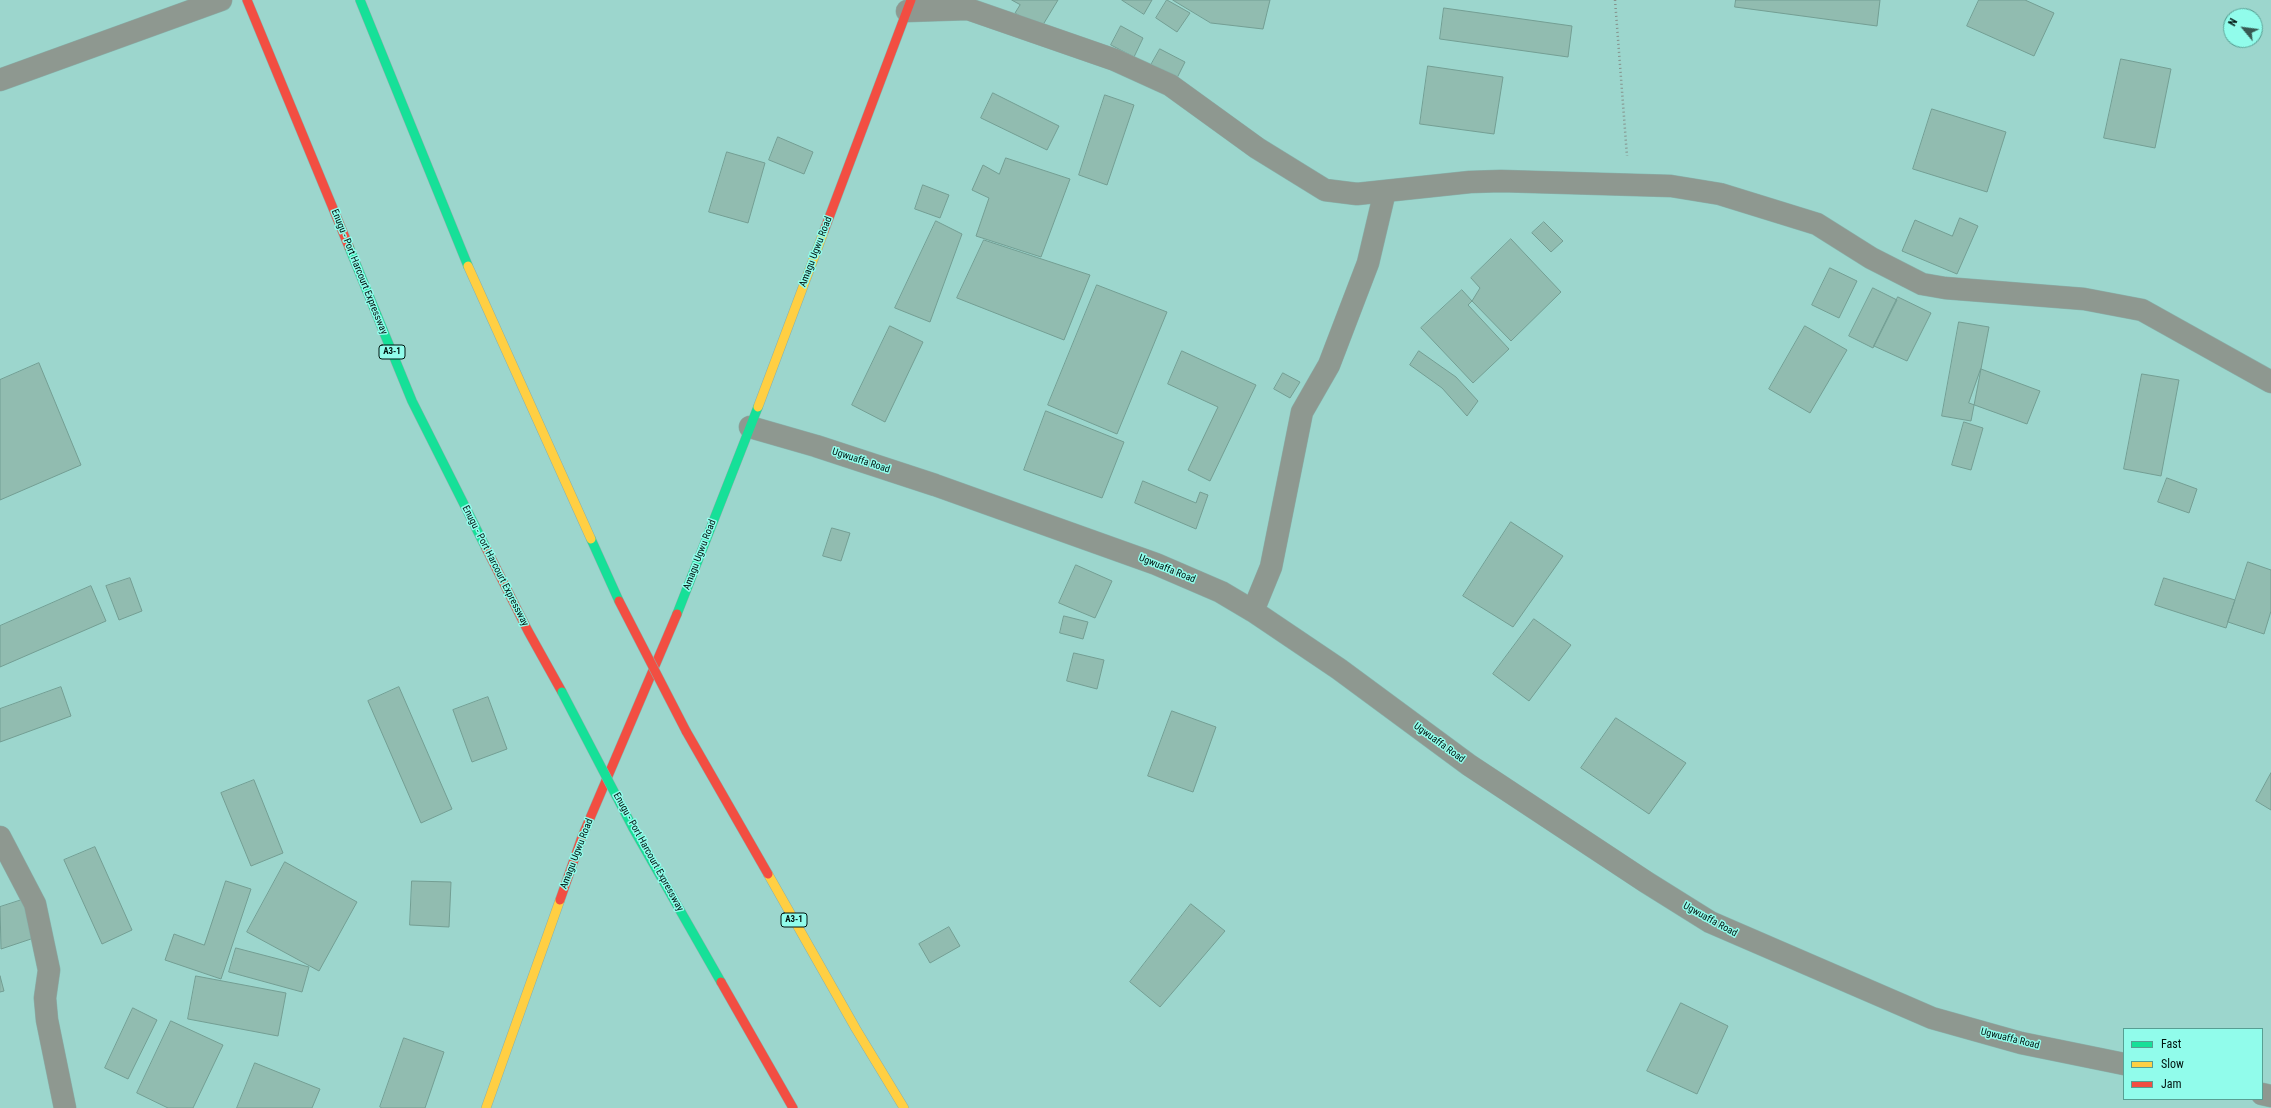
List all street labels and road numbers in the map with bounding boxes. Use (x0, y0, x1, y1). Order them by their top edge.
street label: Enugu - Port Harcourt Expressway (328, 208, 390, 336)
street label: Amagu Ugwu Road (797, 215, 835, 289)
road number: A3-1 (379, 345, 405, 359)
street label: Ugwuaffa Road (831, 446, 891, 476)
street label: Enugu - Port Harcourt Expressway (459, 504, 531, 628)
street label: Amagu Ugwu Road (681, 518, 719, 592)
street label: Ugwuaffa Road (1137, 552, 1197, 586)
street label: Ugwuaffa Road (1411, 720, 1467, 766)
street label: Enugu - Port Harcourt Expressway (610, 791, 686, 913)
street label: Amagu Ugwu Road (558, 817, 596, 891)
street label: Ugwuaffa Road (1681, 900, 1739, 940)
road number: A3-1 (781, 913, 807, 927)
street label: Ugwuaffa Road (1979, 1026, 2041, 1052)

